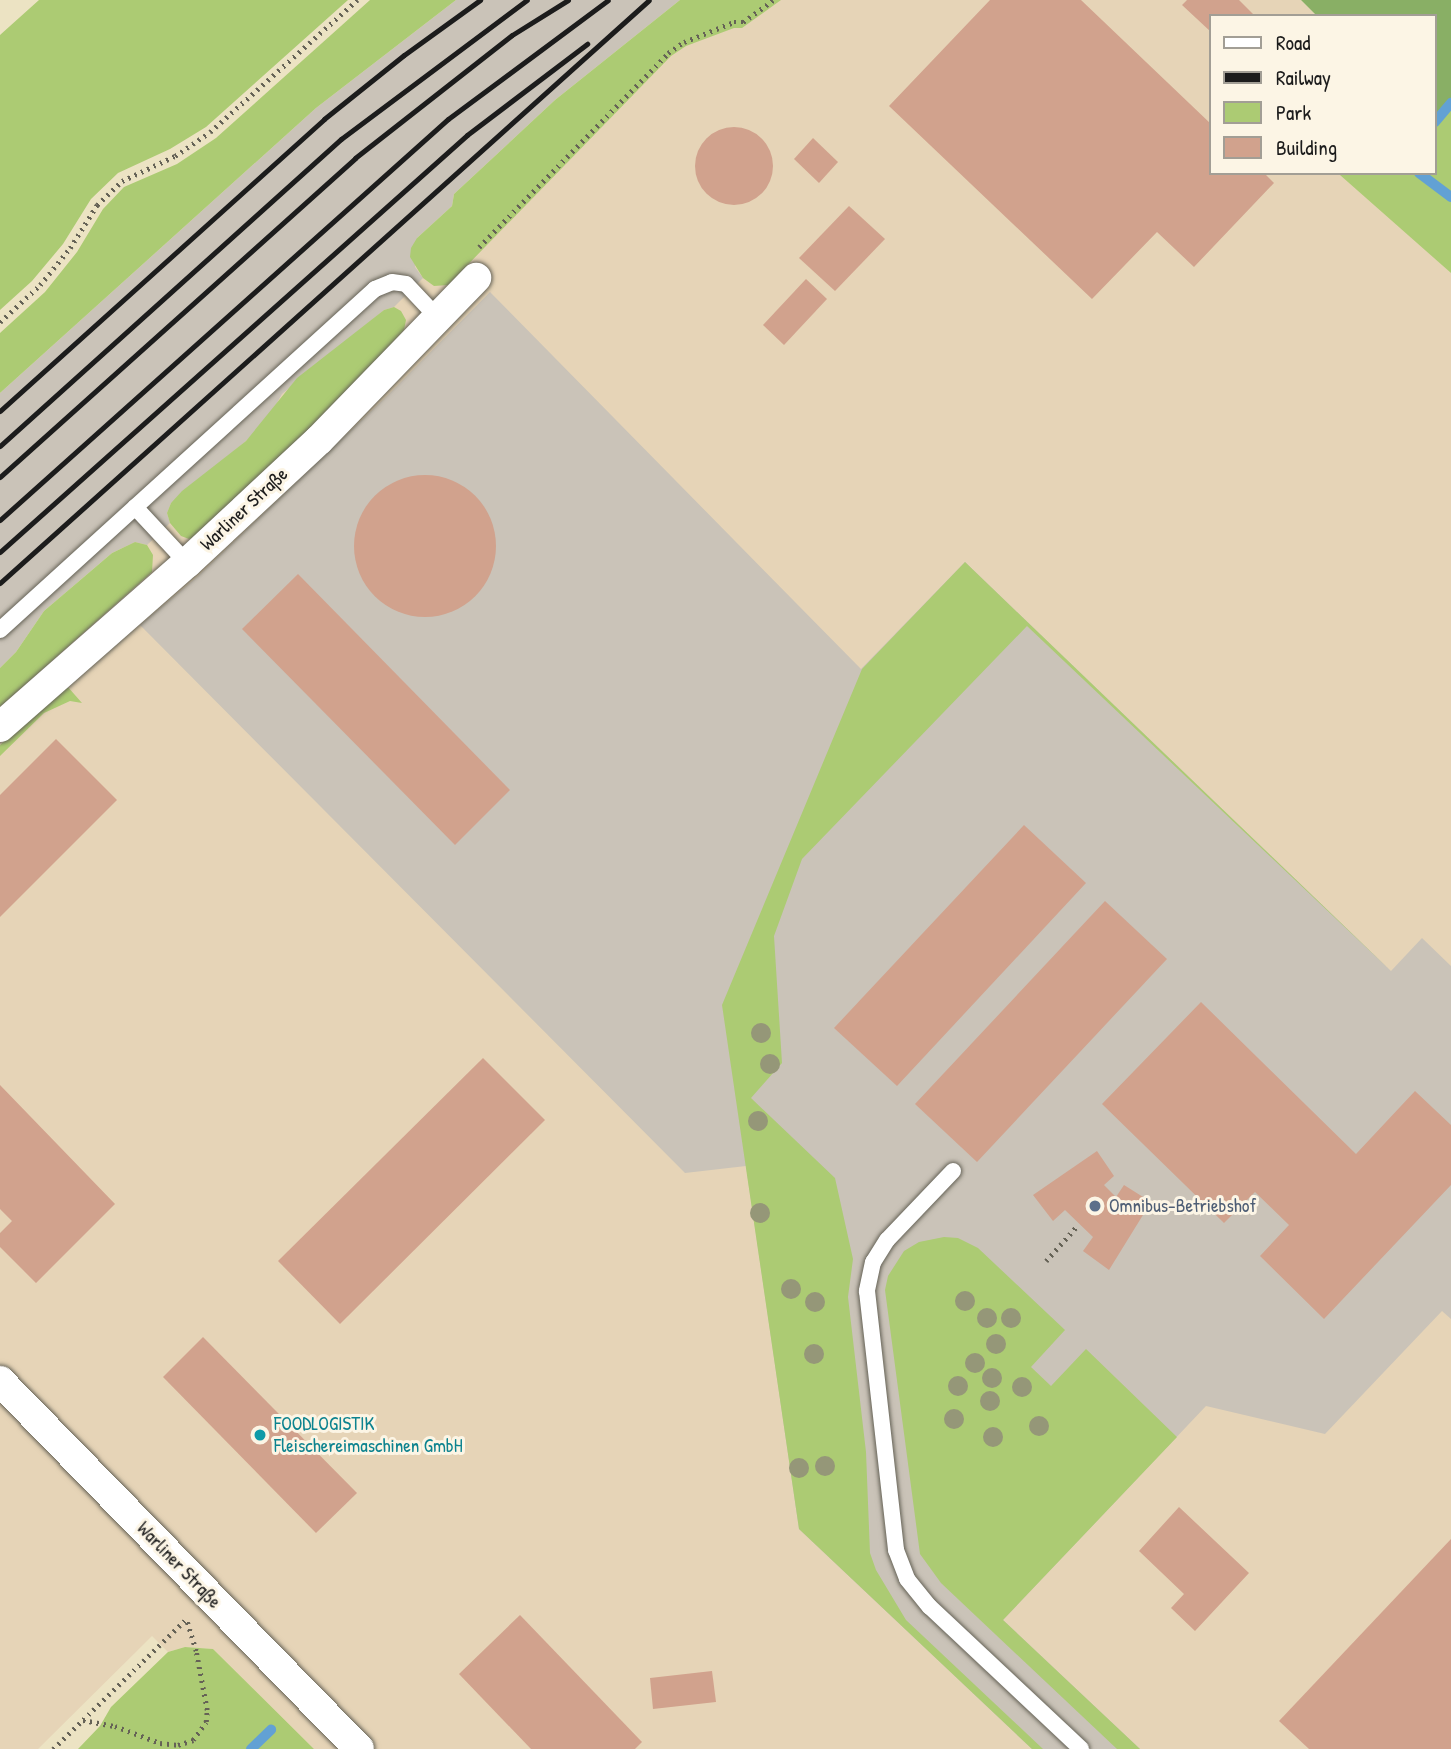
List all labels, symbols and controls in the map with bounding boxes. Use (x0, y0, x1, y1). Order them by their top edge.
legend (1210, 14, 1437, 175)
text: Road (1276, 28, 1310, 57)
text: Railway (1276, 63, 1331, 92)
text: Park (1276, 98, 1311, 127)
text: Building (1276, 133, 1337, 162)
street label: Warliner Straße (196, 463, 292, 555)
place label: Omnibus-Betriebshof (1109, 1195, 1256, 1217)
marker: Omnibus-Betriebshof (1087, 1198, 1103, 1214)
place label: FOODLOGISTIK Fleischereimaschinen GmbH (274, 1413, 463, 1457)
marker: FOODLOGISTIK Fleischereimaschinen GmbH (252, 1427, 268, 1443)
street label: Warliner Straße (132, 1517, 226, 1613)

